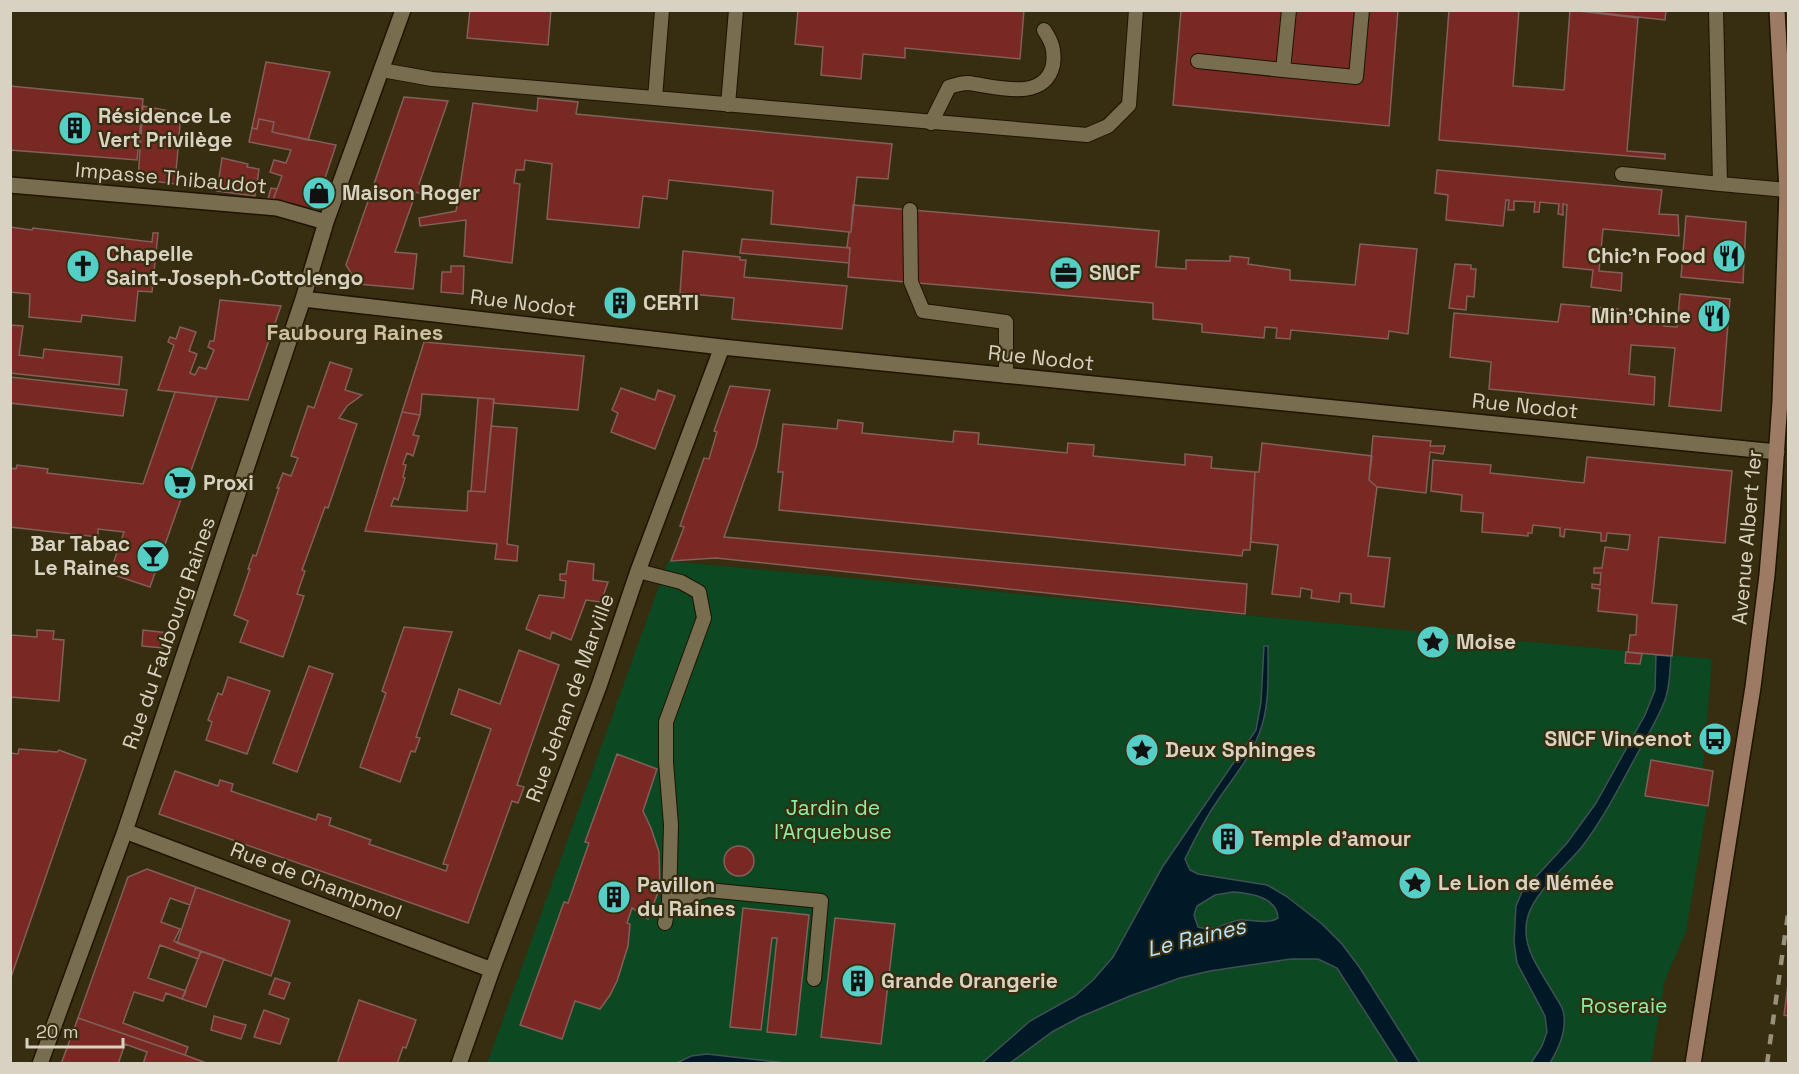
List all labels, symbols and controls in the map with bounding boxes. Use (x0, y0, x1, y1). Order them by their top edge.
place label: Résidence Le Vert Privilège (98, 102, 233, 153)
building icon: Résidence Le Vert Privilège (57, 110, 93, 146)
street label: Impasse Thibaudot (74, 156, 268, 199)
shop icon: Maison Roger (301, 175, 337, 211)
place label: Maison Roger (342, 179, 480, 206)
restaurant icon: Chic'n Food (1711, 238, 1747, 274)
place label: Chapelle Saint-Joseph-Cottolengo (106, 240, 363, 291)
place label: Chic'n Food (1587, 242, 1706, 269)
church icon: Chapelle Saint-Joseph-Cottolengo (65, 248, 101, 284)
office icon: SNCF (1048, 255, 1084, 291)
place label: SNCF (1089, 259, 1141, 286)
street label: Rue Nodot (469, 283, 578, 322)
building icon: CERTI (602, 285, 638, 321)
place label: CERTI (643, 289, 699, 316)
restaurant icon: Min'Chine (1696, 298, 1732, 334)
place label: Min'Chine (1591, 302, 1691, 329)
district label: Faubourg Raines (267, 318, 443, 346)
street label: Rue Nodot (987, 339, 1095, 377)
street label: Rue Nodot (1471, 387, 1579, 425)
street label: Avenue Albert 1er (1725, 448, 1768, 626)
supermarket icon: Proxi (162, 465, 198, 501)
place label: Proxi (203, 469, 254, 496)
street label: Rue du Faubourg Raines (116, 513, 221, 753)
place label: Bar Tabac Le Raines (31, 530, 130, 581)
bar icon: Bar Tabac Le Raines (135, 538, 171, 574)
street label: Rue Jehan de Marville (519, 590, 620, 806)
place icon: Moise (1415, 624, 1451, 660)
place label: Moise (1456, 628, 1516, 655)
bus stop icon: SNCF Vincenot (1697, 721, 1733, 757)
place label: SNCF Vincenot (1544, 725, 1692, 752)
place icon: Deux Sphinges (1124, 732, 1160, 768)
place label: Deux Sphinges (1165, 736, 1316, 763)
park label: Jardin de l'Arquebuse (774, 794, 892, 845)
building icon: Temple d'amour (1210, 821, 1246, 857)
place label: Temple d'amour (1251, 825, 1411, 852)
street label: Rue de Champmol (227, 835, 406, 926)
place icon: Le Lion de Némée (1397, 865, 1433, 901)
place label: Le Lion de Némée (1438, 869, 1614, 896)
place label: Pavillon du Raines (637, 871, 736, 922)
building icon: Pavillon du Raines (596, 879, 632, 915)
water label: Le Raines (1144, 911, 1250, 963)
building icon: Grande Orangerie (840, 963, 876, 999)
place label: Grande Orangerie (881, 967, 1058, 994)
park label: Roseraie (1581, 992, 1667, 1019)
scale bar (27, 1011, 123, 1049)
text: 20 m (36, 1020, 79, 1043)

